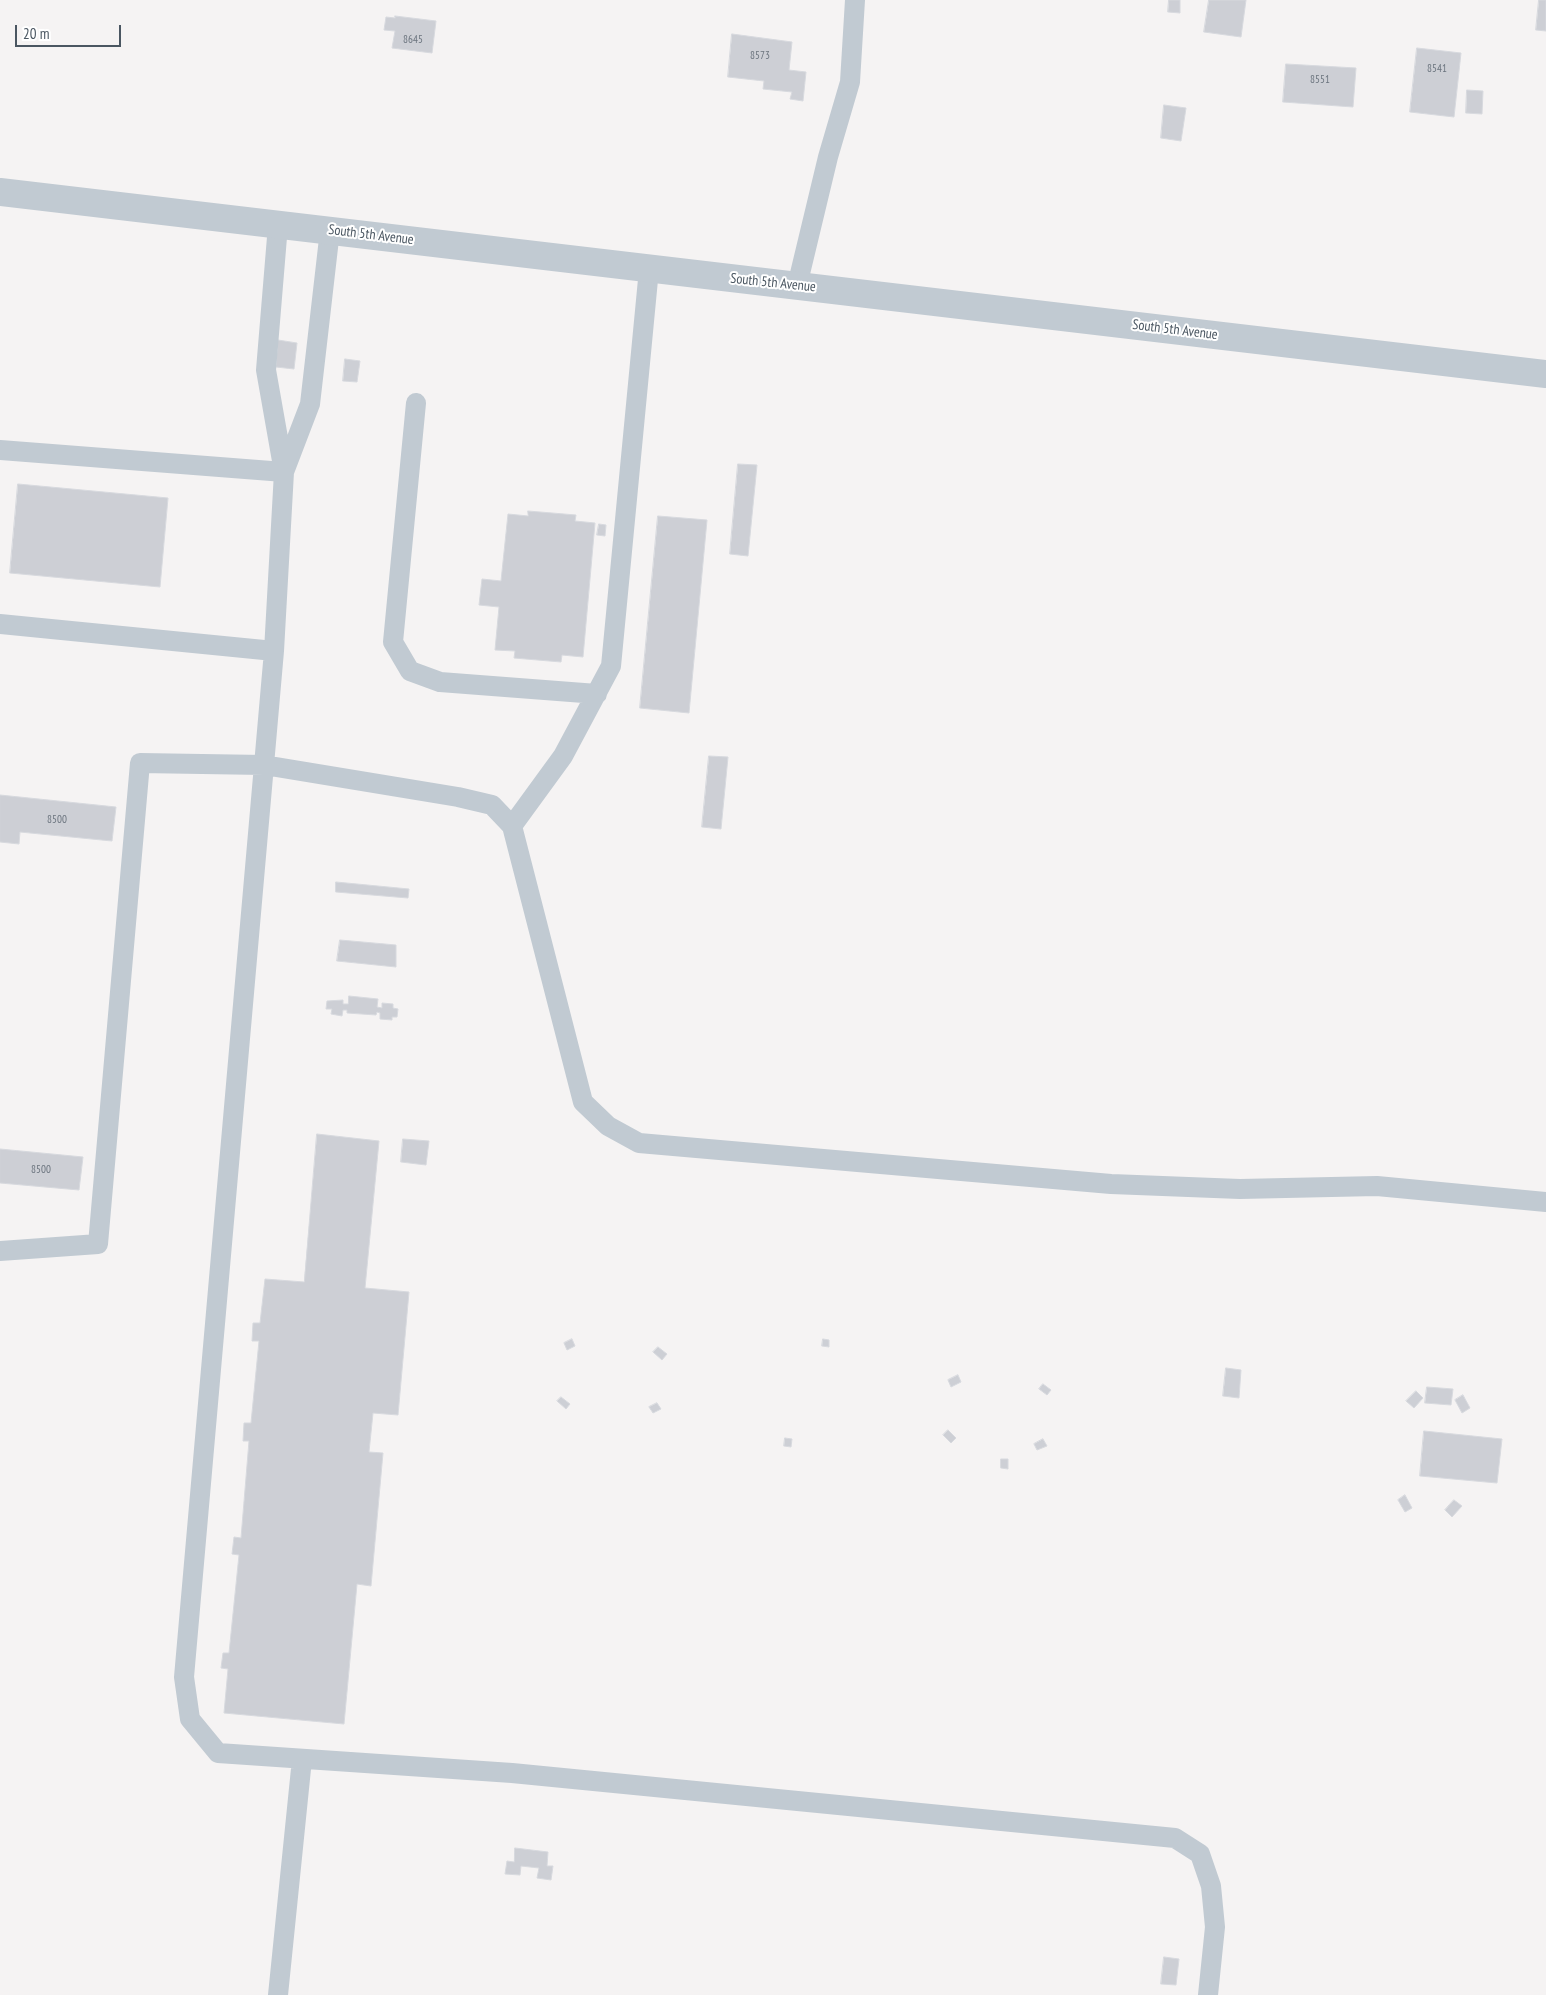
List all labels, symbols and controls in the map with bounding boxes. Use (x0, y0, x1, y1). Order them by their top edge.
scale bar (18, 15, 124, 47)
text: 20 m (23, 24, 49, 43)
house number: 8645 (403, 33, 423, 47)
house number: 8573 (750, 49, 770, 63)
house number: 8541 (1427, 62, 1447, 76)
house number: 8551 (1310, 73, 1330, 87)
street label: South 5th Avenue (327, 221, 415, 249)
street label: South 5th Avenue (729, 270, 817, 296)
street label: South 5th Avenue (1131, 316, 1219, 344)
house number: 8500 (47, 813, 67, 827)
house number: 8500 (31, 1163, 51, 1177)

